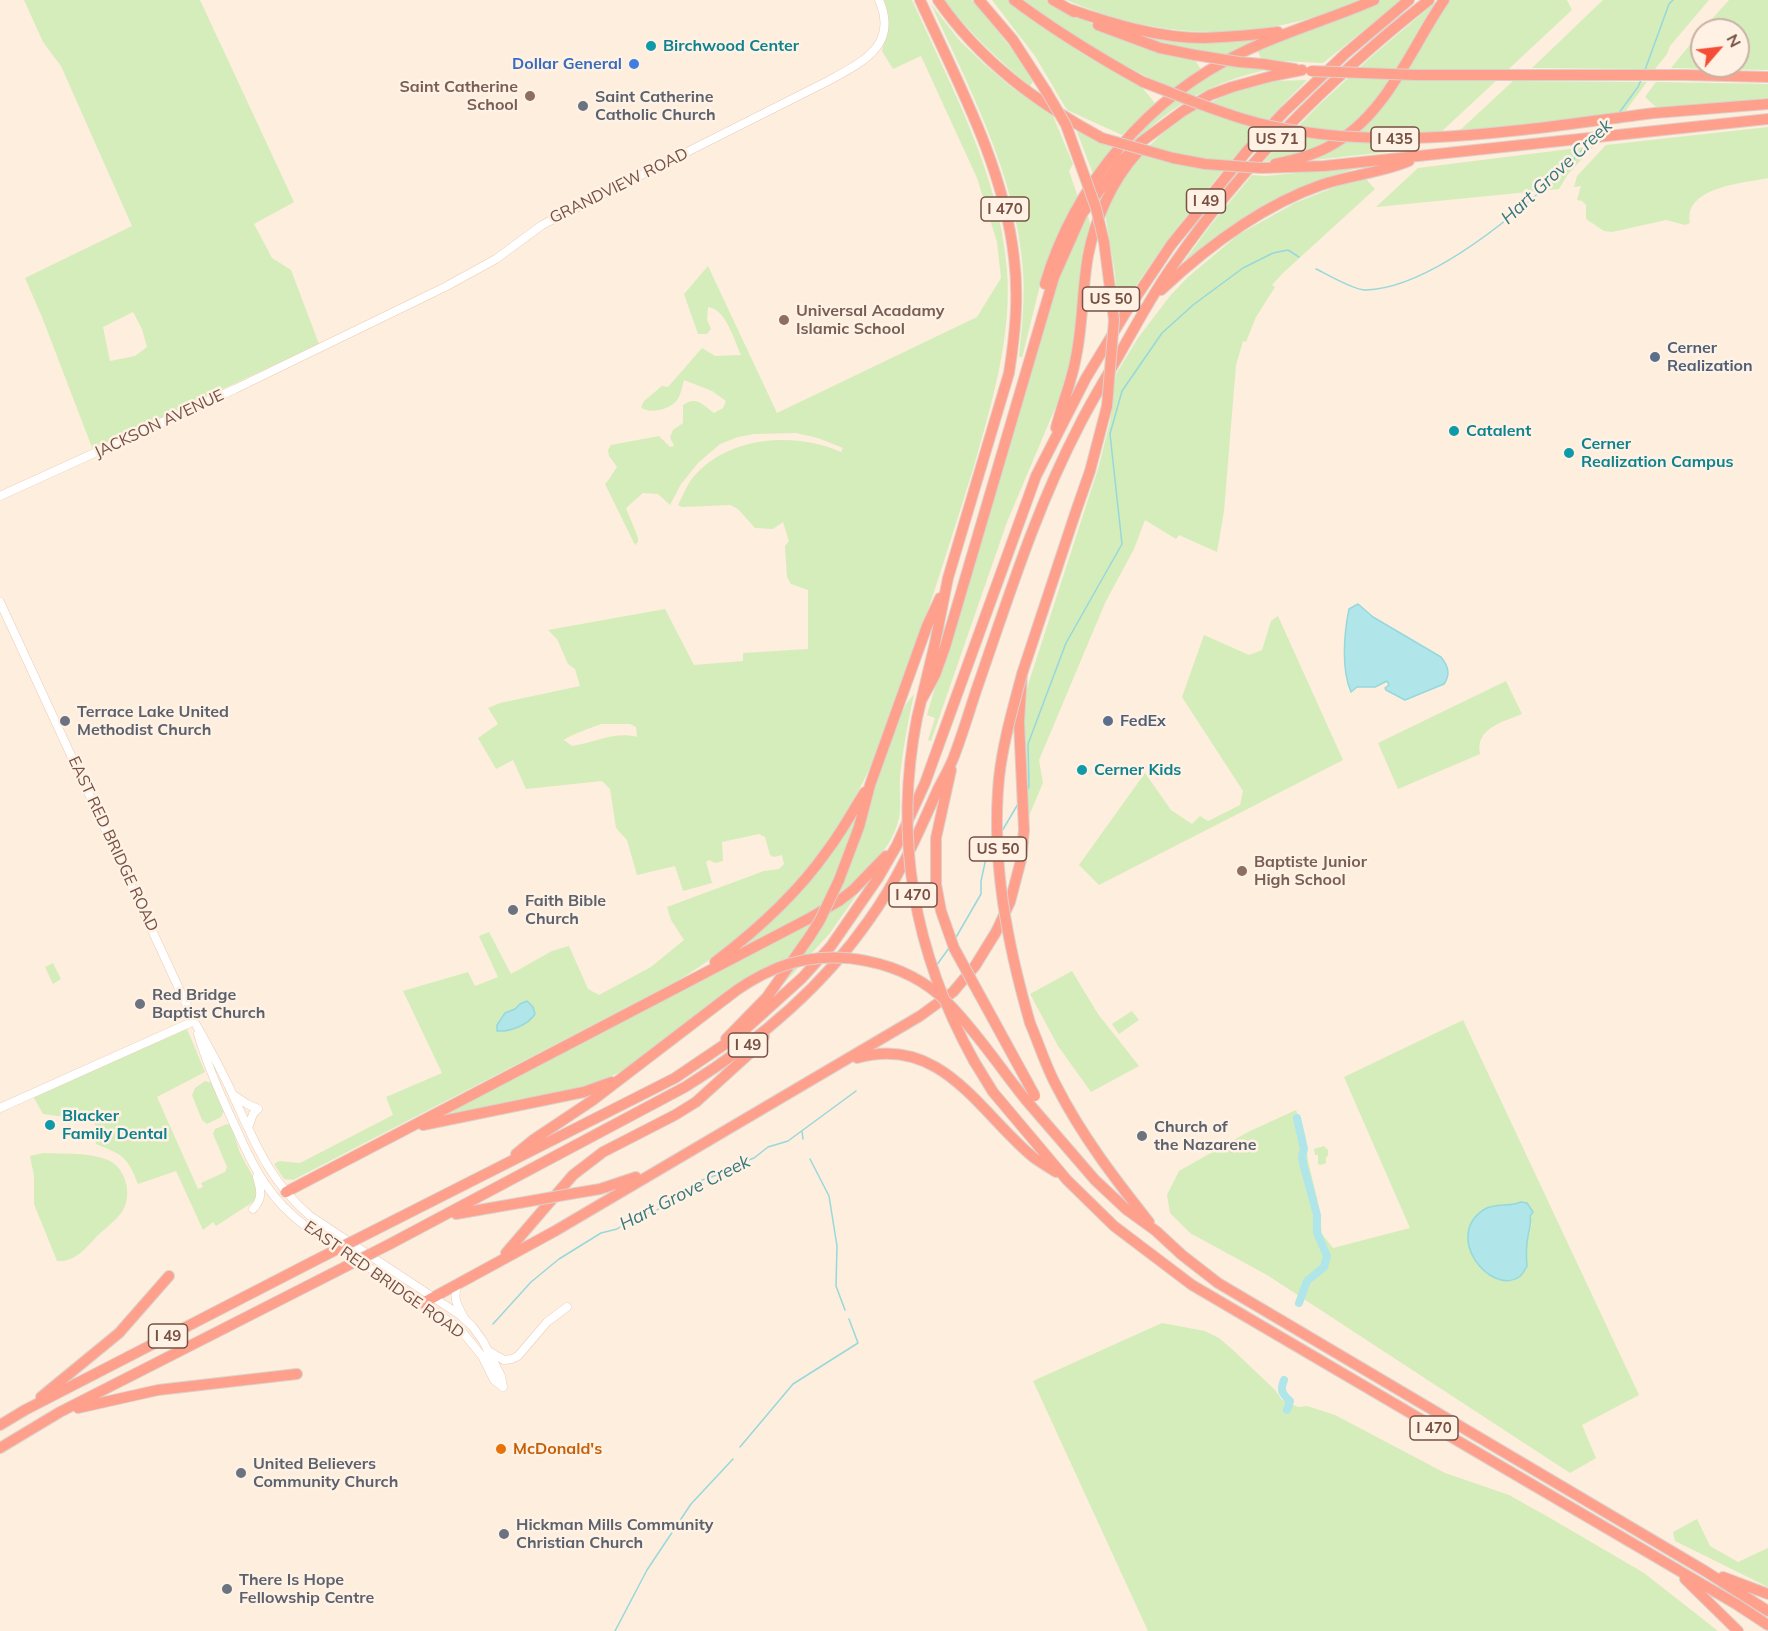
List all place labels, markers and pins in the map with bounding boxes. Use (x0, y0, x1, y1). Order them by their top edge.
place label: Birchwood Center (663, 36, 799, 56)
marker: Birchwood Center (644, 39, 658, 53)
place label: Dollar General (512, 54, 622, 74)
marker: Dollar General (627, 57, 641, 71)
place label: Saint Catherine School (400, 77, 518, 115)
place label: Saint Catherine Catholic Church (595, 87, 716, 125)
marker: Saint Catherine School (523, 89, 537, 103)
marker: Saint Catherine Catholic Church (576, 99, 590, 113)
place label: Universal Acadamy Islamic School (796, 301, 944, 339)
marker: Universal Acadamy Islamic School (777, 313, 791, 327)
place label: Cerner Realization (1667, 338, 1753, 376)
marker: Cerner Realization (1648, 350, 1662, 364)
place label: Catalent (1466, 421, 1531, 441)
marker: Catalent (1447, 424, 1461, 438)
place label: Cerner Realization Campus (1581, 434, 1734, 472)
marker: Cerner Realization Campus (1562, 446, 1576, 460)
place label: Terrace Lake United Methodist Church (77, 702, 229, 740)
place label: FedEx (1120, 711, 1166, 731)
marker: Terrace Lake United Methodist Church (58, 714, 72, 728)
marker: FedEx (1101, 714, 1115, 728)
place label: Cerner Kids (1094, 760, 1181, 780)
marker: Cerner Kids (1075, 763, 1089, 777)
place label: Baptiste Junior High School (1254, 852, 1367, 890)
marker: Baptiste Junior High School (1235, 864, 1249, 878)
place label: Faith Bible Church (525, 891, 606, 929)
marker: Faith Bible Church (506, 903, 520, 917)
place label: Red Bridge Baptist Church (152, 985, 265, 1023)
marker: Red Bridge Baptist Church (133, 997, 147, 1011)
place label: Blacker Family Dental (62, 1106, 167, 1144)
place label: Church of the Nazarene (1154, 1117, 1256, 1155)
marker: Blacker Family Dental (43, 1118, 57, 1132)
marker: Church of the Nazarene (1135, 1129, 1149, 1143)
place label: McDonald's (513, 1439, 602, 1459)
marker: McDonald's (494, 1442, 508, 1456)
place label: United Believers Community Church (253, 1454, 398, 1492)
marker: United Believers Community Church (234, 1466, 248, 1480)
place label: Hickman Mills Community Christian Church (516, 1515, 714, 1553)
marker: Hickman Mills Community Christian Church (497, 1527, 511, 1541)
place label: There Is Hope Fellowship Centre (239, 1570, 374, 1608)
marker: There Is Hope Fellowship Centre (220, 1582, 234, 1596)

